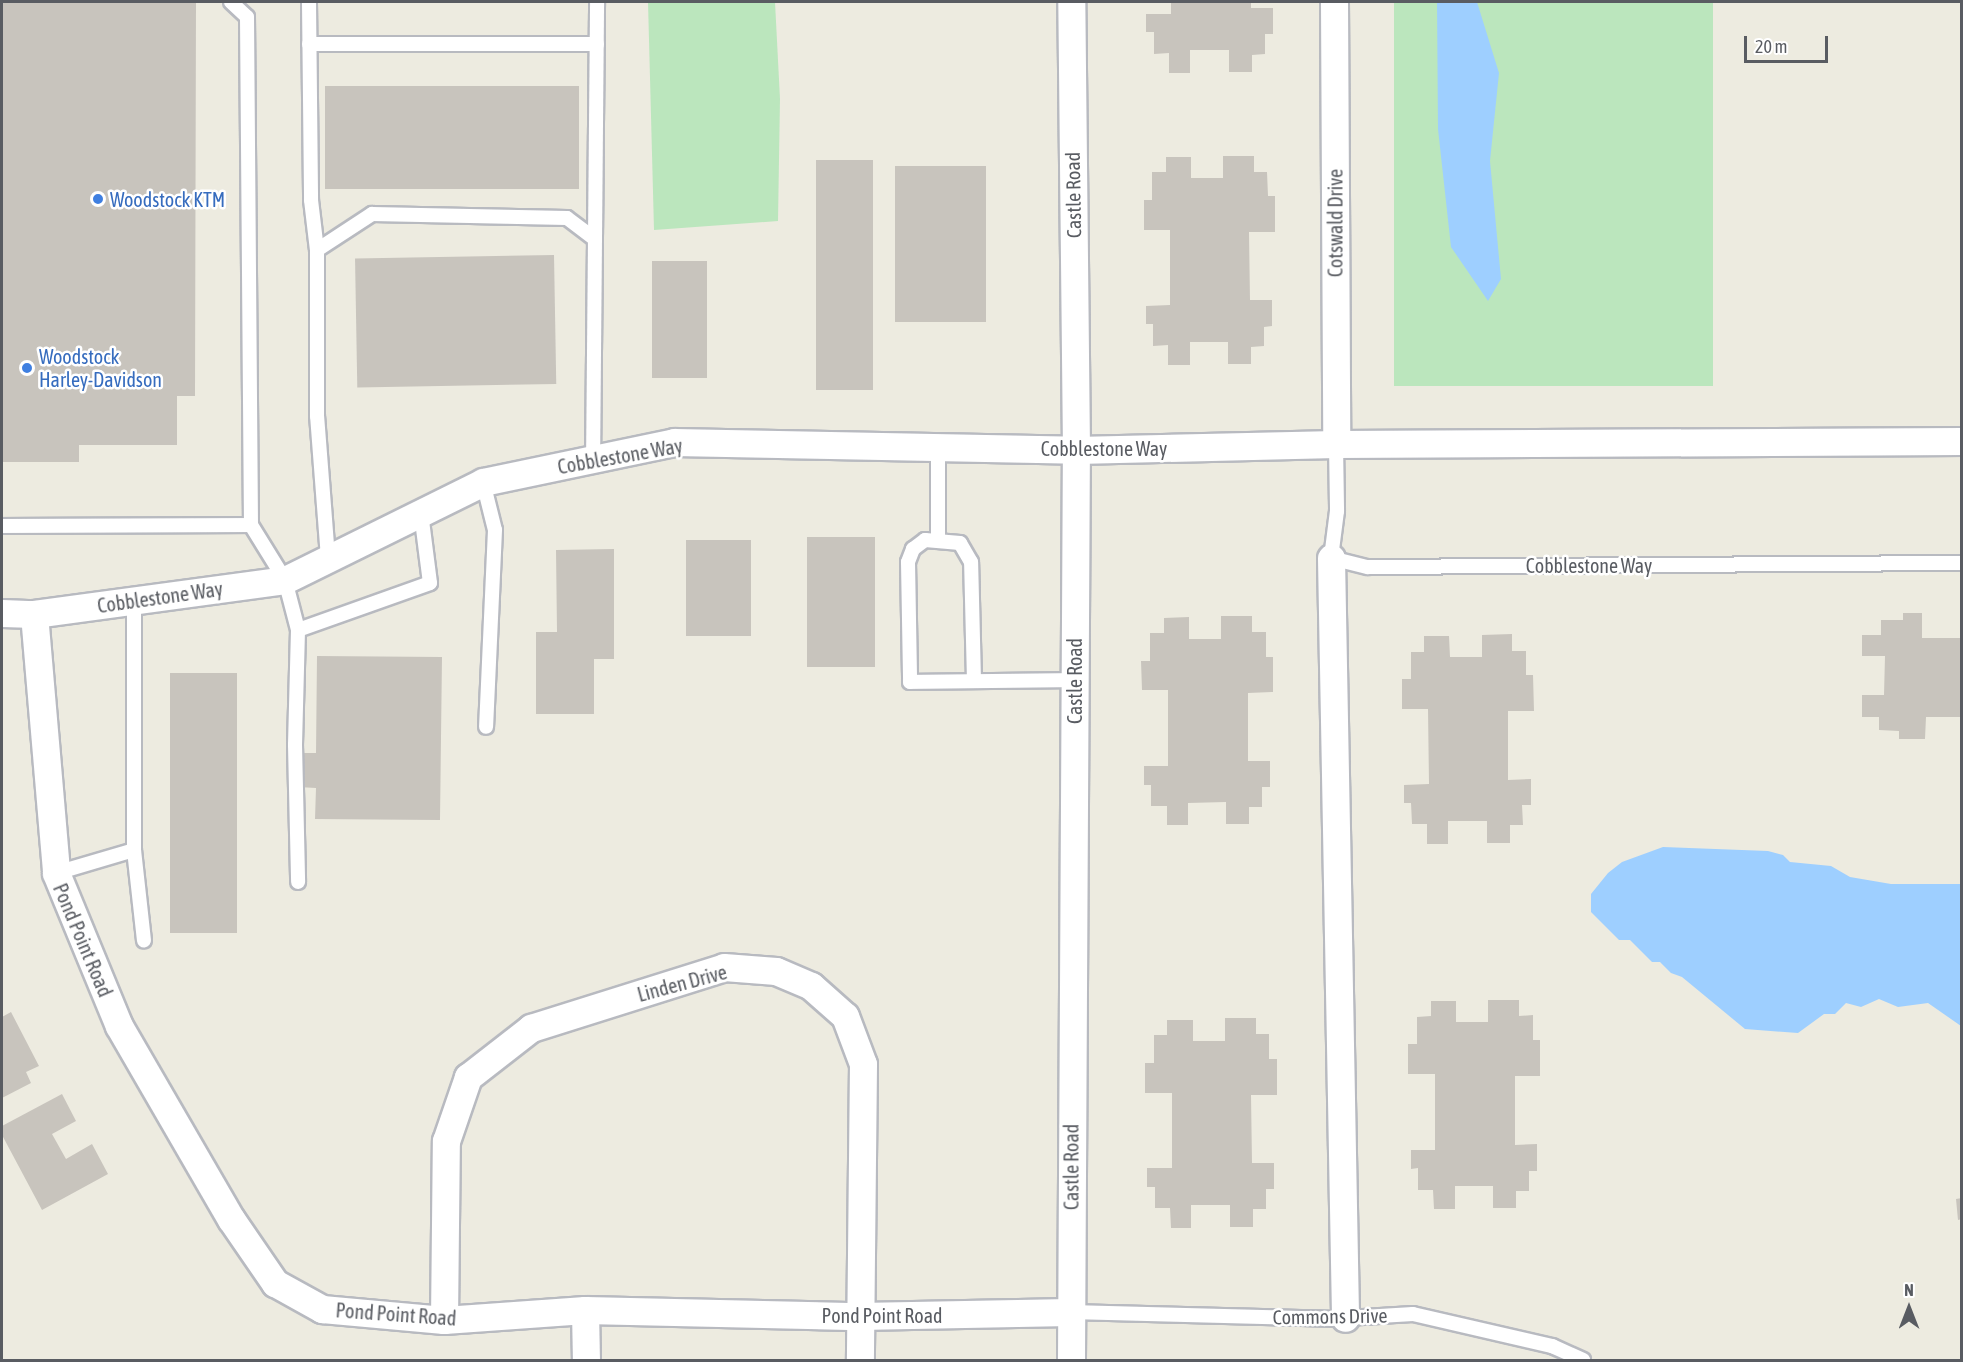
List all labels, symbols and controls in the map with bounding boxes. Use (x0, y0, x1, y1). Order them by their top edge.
scale bar (1747, 24, 1831, 62)
text: 20 m (1755, 36, 1787, 57)
street label: Castle Road (1060, 152, 1086, 238)
street label: Cotswald Drive (1323, 169, 1347, 277)
place label: Woodstock KTM (110, 187, 225, 211)
marker: Woodstock KTM (91, 192, 105, 206)
place label: Woodstock Harley-Davidson (39, 344, 162, 391)
marker: Woodstock Harley-Davidson (20, 361, 34, 375)
street label: Cobblestone Way (556, 433, 684, 479)
street label: Cobblestone Way (1041, 436, 1167, 460)
street label: Cobblestone Way (1526, 553, 1652, 577)
street label: Cobblestone Way (96, 576, 224, 618)
street label: Castle Road (1062, 638, 1086, 724)
street label: Pond Point Road (48, 880, 118, 1000)
street label: Linden Drive (635, 960, 729, 1006)
street label: Castle Road (1059, 1124, 1083, 1210)
north arrow (1879, 1278, 1939, 1338)
text: N (1904, 1281, 1914, 1299)
street label: Pond Point Road (335, 1298, 457, 1330)
street label: Pond Point Road (822, 1303, 942, 1327)
street label: Commons Drive (1272, 1303, 1388, 1329)

